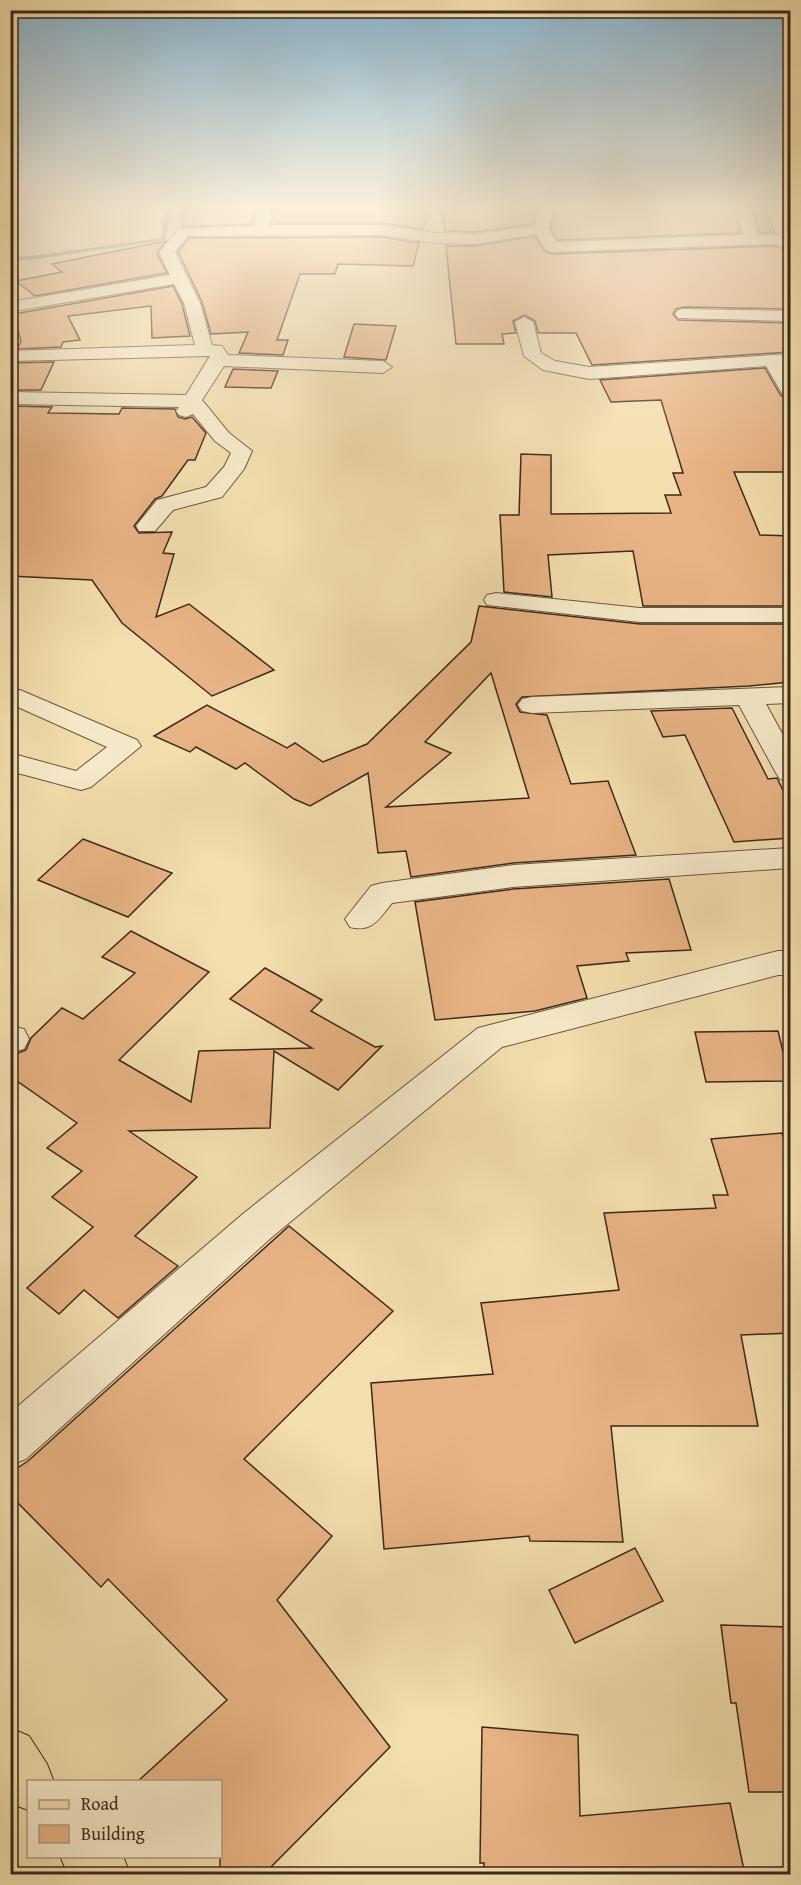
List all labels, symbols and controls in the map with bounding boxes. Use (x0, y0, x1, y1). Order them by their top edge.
legend (27, 1780, 222, 1858)
text: Road (81, 1790, 119, 1817)
text: Building (81, 1820, 145, 1847)

